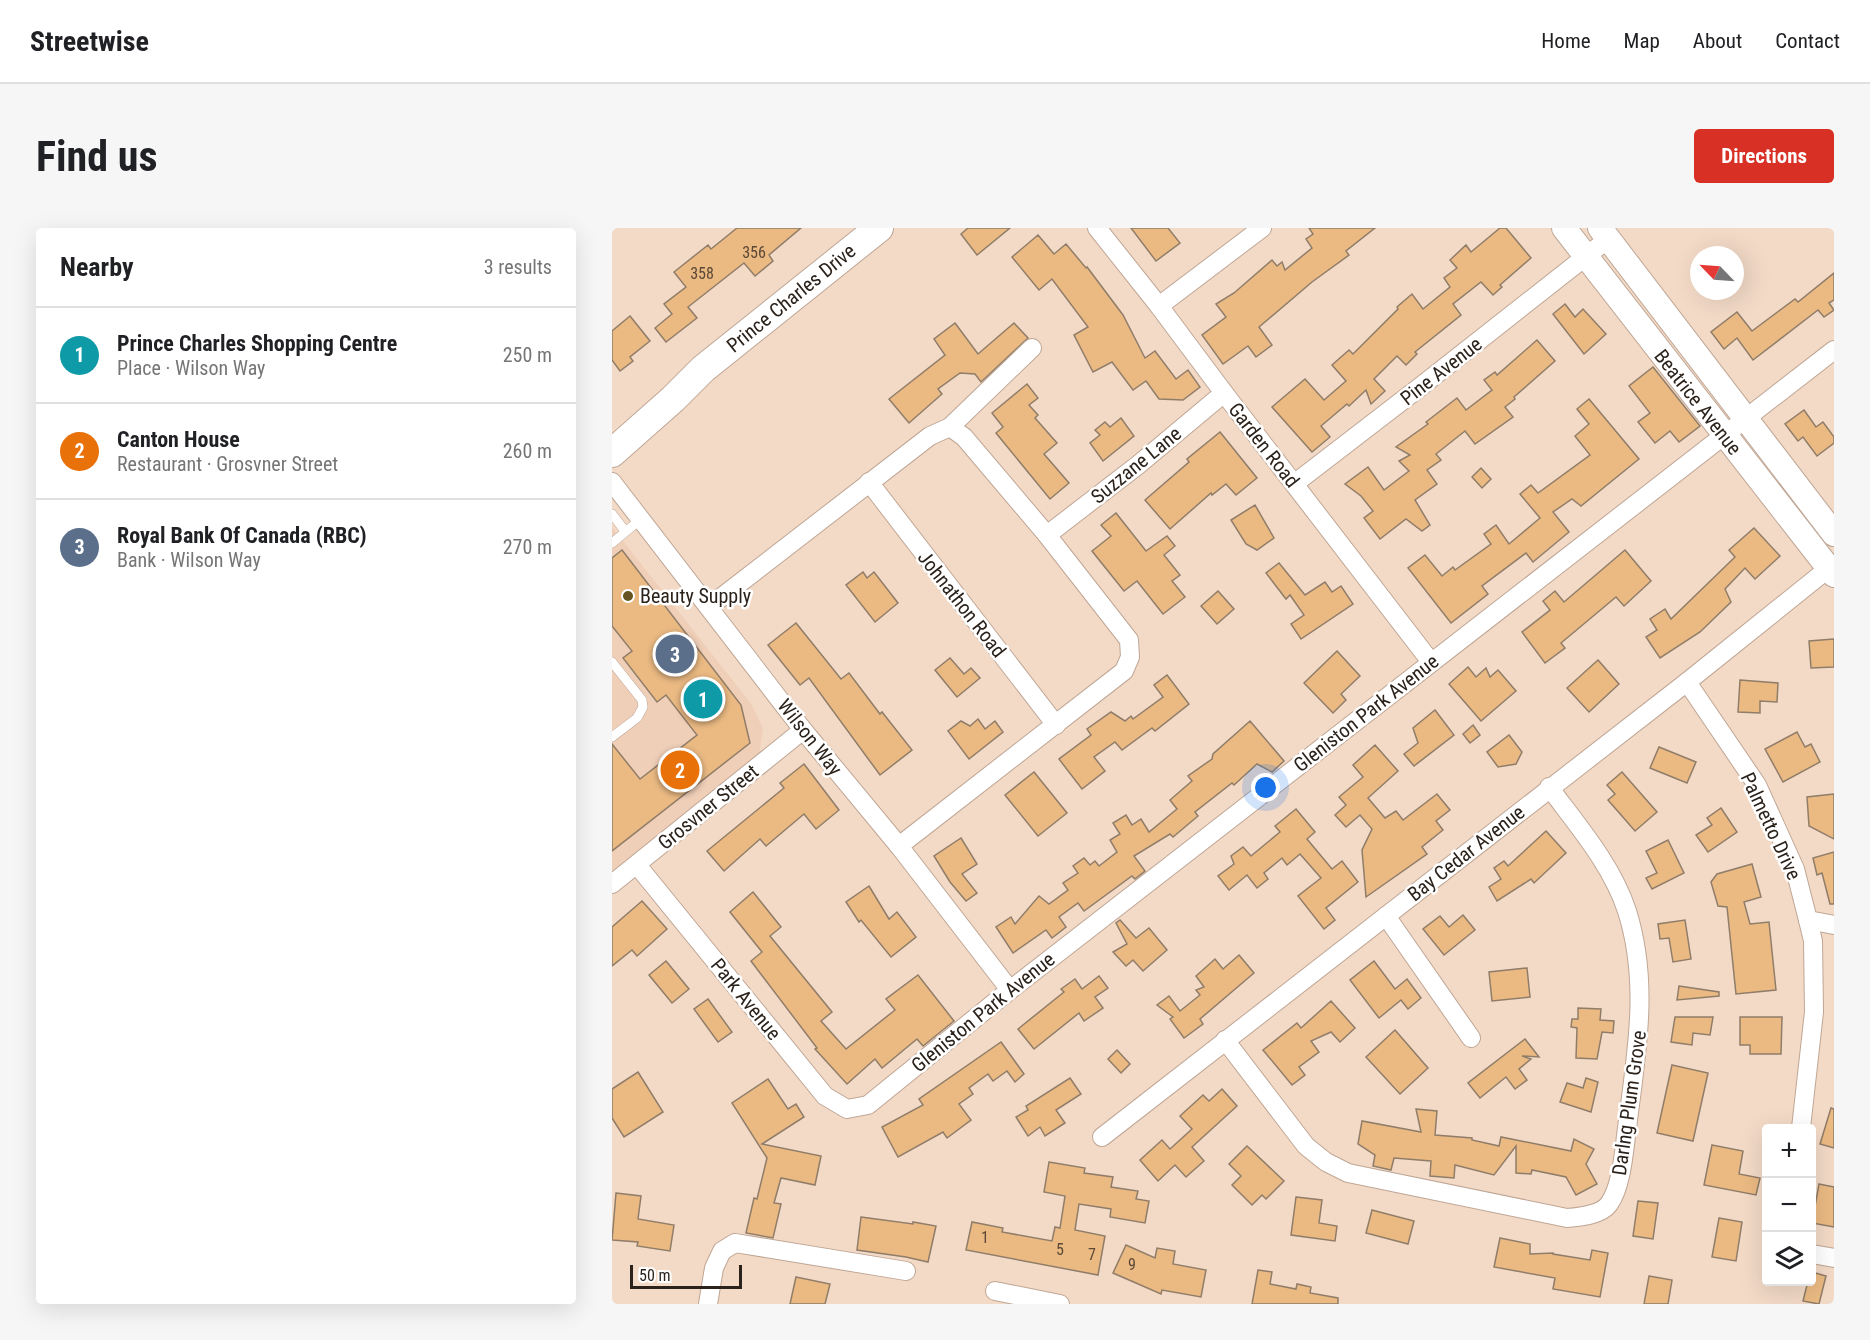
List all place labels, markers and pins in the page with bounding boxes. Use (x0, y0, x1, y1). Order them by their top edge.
place label: Beauty Supply (640, 584, 751, 608)
marker: Beauty Supply (621, 589, 635, 603)
pin: 3 (656, 632, 694, 676)
pin: 1 (684, 676, 722, 722)
pin: 2 (660, 748, 700, 792)

